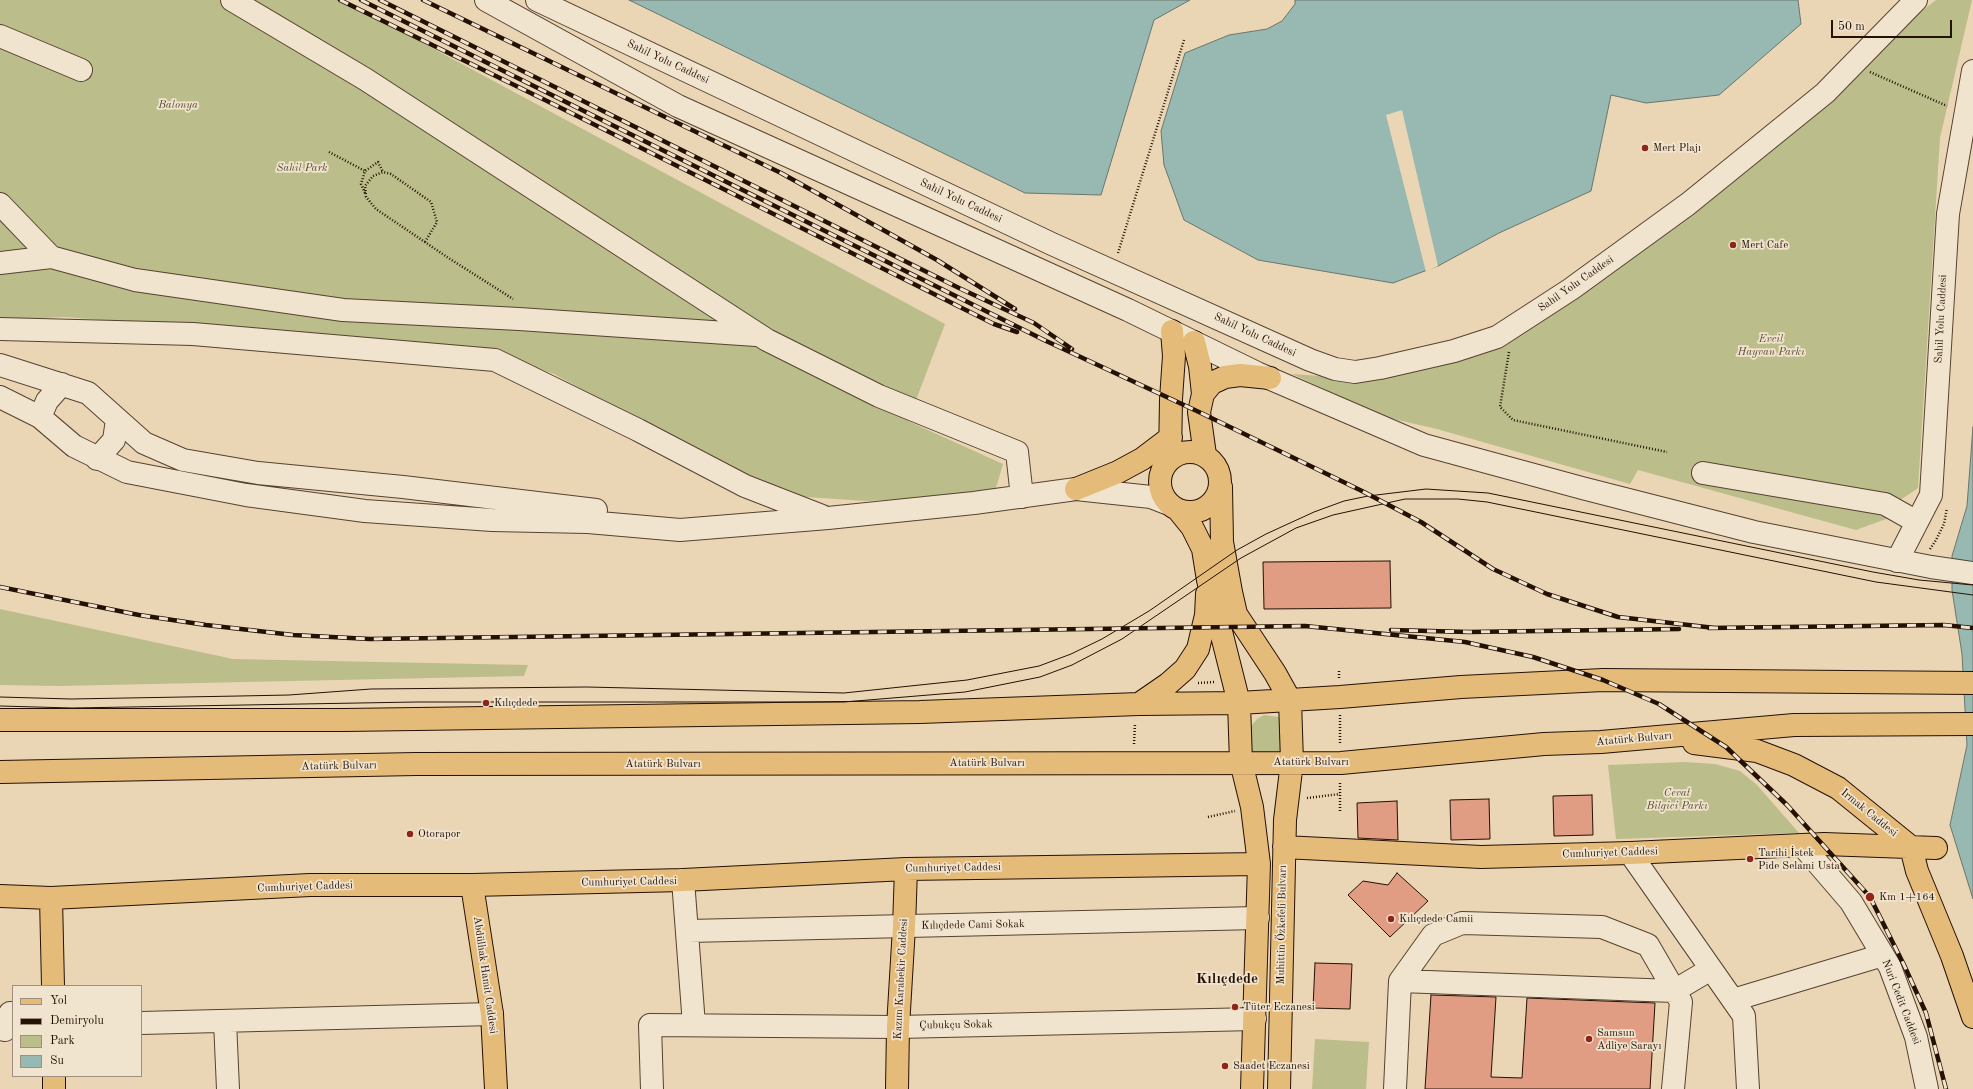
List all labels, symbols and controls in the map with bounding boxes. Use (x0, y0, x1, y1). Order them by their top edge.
scale bar (1833, 12, 1954, 38)
text: 50 m (1838, 21, 1865, 33)
street label: Sahil Yolu Caddesi (625, 37, 711, 87)
park label: Balonya (158, 98, 198, 112)
place label: Mert Plajı (1653, 141, 1701, 155)
marker: Mert Plajı (1640, 143, 1650, 153)
park label: Sahil Park (276, 161, 328, 175)
street label: Sahil Yolu Caddesi (918, 176, 1004, 226)
place label: Mert Cafe (1741, 238, 1788, 252)
marker: Mert Cafe (1728, 240, 1738, 250)
street label: Sahil Yolu Caddesi (1536, 253, 1616, 315)
street label: Sahil Yolu Caddesi (1932, 274, 1950, 364)
street label: Sahil Yolu Caddesi (1212, 310, 1298, 360)
park label: Evcil Hayvan Parkı (1737, 332, 1805, 358)
place label: Kılıçdede (494, 696, 538, 710)
marker: Kılıçdede (481, 698, 491, 708)
street label: Atatürk Bulvarı (1596, 729, 1672, 749)
street label: Atatürk Bulvarı (1273, 755, 1349, 769)
street label: Atatürk Bulvarı (949, 756, 1025, 770)
street label: Atatürk Bulvarı (625, 757, 701, 771)
street label: Atatürk Bulvarı (301, 759, 377, 773)
park label: Cevat Bilgici Parkı (1646, 786, 1708, 812)
street label: Irmak Caddesi (1838, 786, 1900, 840)
place label: Otorapor (418, 827, 461, 841)
marker: Otorapor (405, 829, 415, 839)
street label: Cumhuriyet Caddesi (1562, 845, 1658, 861)
place label: Tarihi İstek Pide Selami Usta (1758, 846, 1840, 872)
marker: Tarihi İstek Pide Selami Usta (1745, 854, 1755, 864)
street label: Cumhuriyet Caddesi (905, 861, 1001, 875)
street label: Muhittin Özkefeli Bulvarı (1274, 865, 1290, 985)
street label: Cumhuriyet Caddesi (581, 875, 677, 889)
street label: Cumhuriyet Caddesi (257, 879, 353, 895)
place label: Km 1+164 (1879, 890, 1935, 904)
marker: Km 1+164 (1864, 891, 1876, 903)
place label: Kılıçdede Camii (1399, 912, 1473, 926)
marker: Kılıçdede Camii (1386, 914, 1396, 924)
street label: Abdülhak Hamit Caddesi (470, 915, 500, 1035)
street label: Kılıçdede Cami Sokak (921, 917, 1025, 933)
street label: Kazım Karabekir Caddesi (891, 918, 911, 1040)
street label: Nuri Cedit Caddesi (1879, 958, 1923, 1046)
district label: Kılıçdede (1196, 970, 1258, 988)
legend (12, 985, 142, 1077)
text: Yol (50, 995, 67, 1007)
place label: Tüter Eczanesi (1243, 1000, 1315, 1014)
marker: Tüter Eczanesi (1230, 1002, 1240, 1012)
text: Demiryolu (50, 1015, 104, 1027)
street label: Çubukçu Sokak (919, 1018, 993, 1032)
place label: Samsun Adliye Sarayı (1597, 1026, 1661, 1052)
marker: Samsun Adliye Sarayı (1584, 1034, 1594, 1044)
text: Park (50, 1035, 75, 1047)
text: Su (50, 1055, 64, 1067)
place label: Saadet Eczanesi (1233, 1059, 1310, 1073)
marker: Saadet Eczanesi (1220, 1061, 1230, 1071)

